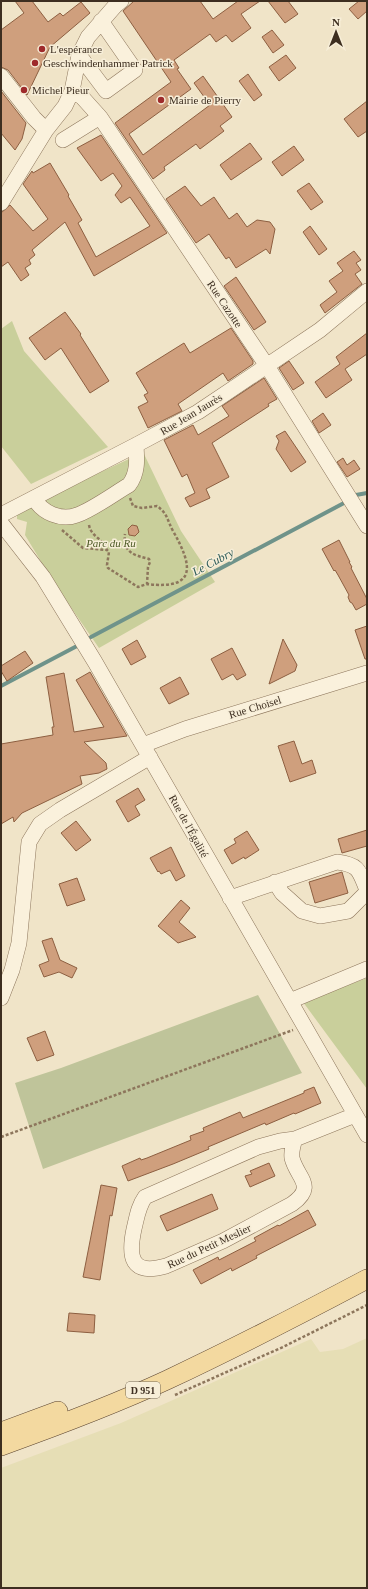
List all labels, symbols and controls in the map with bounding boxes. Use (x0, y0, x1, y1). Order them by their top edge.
north arrow (316, 12, 356, 52)
text: N (332, 16, 340, 28)
place label: L'espérance (50, 43, 102, 55)
marker: L'espérance (37, 44, 47, 54)
place label: Geschwindenhammer Patrick (43, 57, 173, 69)
marker: Geschwindenhammer Patrick (30, 58, 40, 68)
place label: Michel Pieur (32, 84, 89, 96)
marker: Michel Pieur (19, 85, 29, 95)
place label: Mairie de Pierry (169, 94, 242, 106)
marker: Mairie de Pierry (156, 95, 166, 105)
street label: Rue Cazotte (205, 278, 245, 330)
street label: Rue Jean Jaurès (158, 391, 224, 437)
park label: Parc du Ru (85, 537, 136, 549)
water label: Le Cubry (189, 545, 237, 579)
street label: Rue Choisel (227, 693, 283, 721)
street label: Rue de l'Égalité (167, 793, 211, 860)
street label: Rue du Petit Meslier (165, 1221, 253, 1271)
road number: D 951 (126, 1382, 160, 1398)

